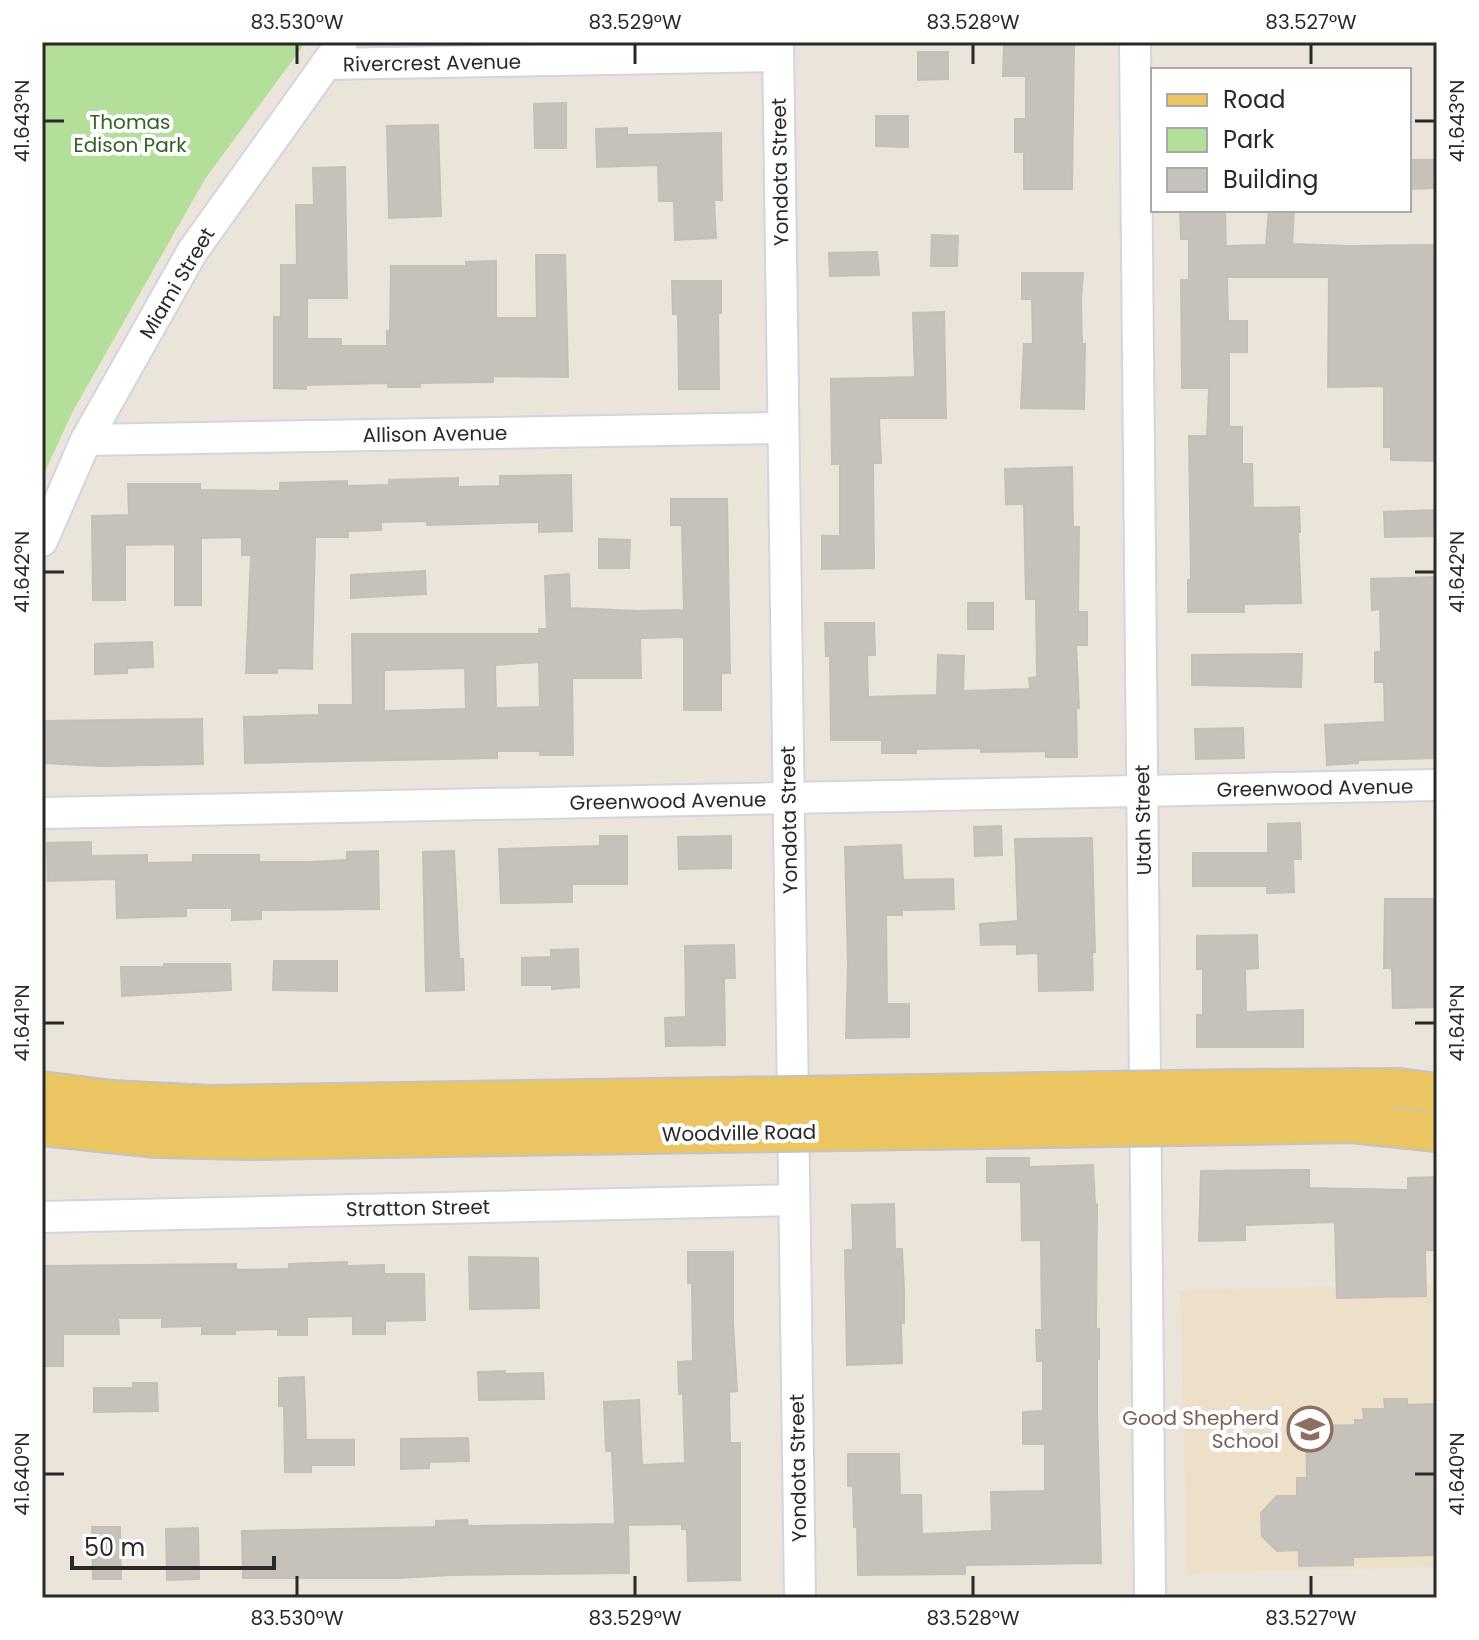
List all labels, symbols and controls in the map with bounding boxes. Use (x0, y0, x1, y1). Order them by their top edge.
text: 83.530°W (250, 8, 344, 36)
text: 83.529°W (589, 8, 682, 36)
text: 83.528°W (927, 8, 1020, 36)
text: 83.527°W (1265, 8, 1357, 36)
street label: Rivercrest Avenue (343, 47, 521, 79)
legend (1151, 68, 1411, 212)
text: 41.643°N (8, 80, 36, 162)
text: 41.643°N (1443, 80, 1471, 162)
text: Road (1223, 83, 1285, 116)
street label: Yondota Street (765, 98, 795, 246)
park label: Thomas Edison Park (74, 108, 187, 159)
text: Park (1223, 123, 1275, 156)
text: Building (1223, 163, 1319, 196)
street label: Miami Street (133, 222, 221, 344)
street label: Allison Avenue (362, 419, 508, 449)
text: 41.642°N (8, 531, 36, 613)
text: 41.642°N (1443, 531, 1471, 613)
street label: Yondota Street (774, 746, 804, 894)
street label: Utah Street (1128, 764, 1158, 876)
street label: Greenwood Avenue (1216, 772, 1414, 804)
street label: Greenwood Avenue (569, 785, 767, 817)
text: 41.641°N (8, 984, 36, 1062)
text: 41.641°N (1443, 984, 1471, 1062)
street label: Woodville Road (662, 1118, 816, 1148)
street label: Stratton Street (346, 1193, 490, 1223)
street label: Yondota Street (783, 1394, 813, 1542)
place label: Good Shepherd School (1122, 1404, 1279, 1455)
school or university icon: Good Shepherd School (1286, 1405, 1334, 1453)
text: 41.640°N (8, 1432, 36, 1516)
text: 41.640°N (1443, 1432, 1471, 1516)
scale bar (72, 1520, 274, 1570)
text: 50 m (84, 1531, 145, 1564)
text: 83.530°W (250, 1604, 344, 1632)
text: 83.529°W (589, 1604, 682, 1632)
text: 83.528°W (927, 1604, 1020, 1632)
text: 83.527°W (1265, 1604, 1357, 1632)

